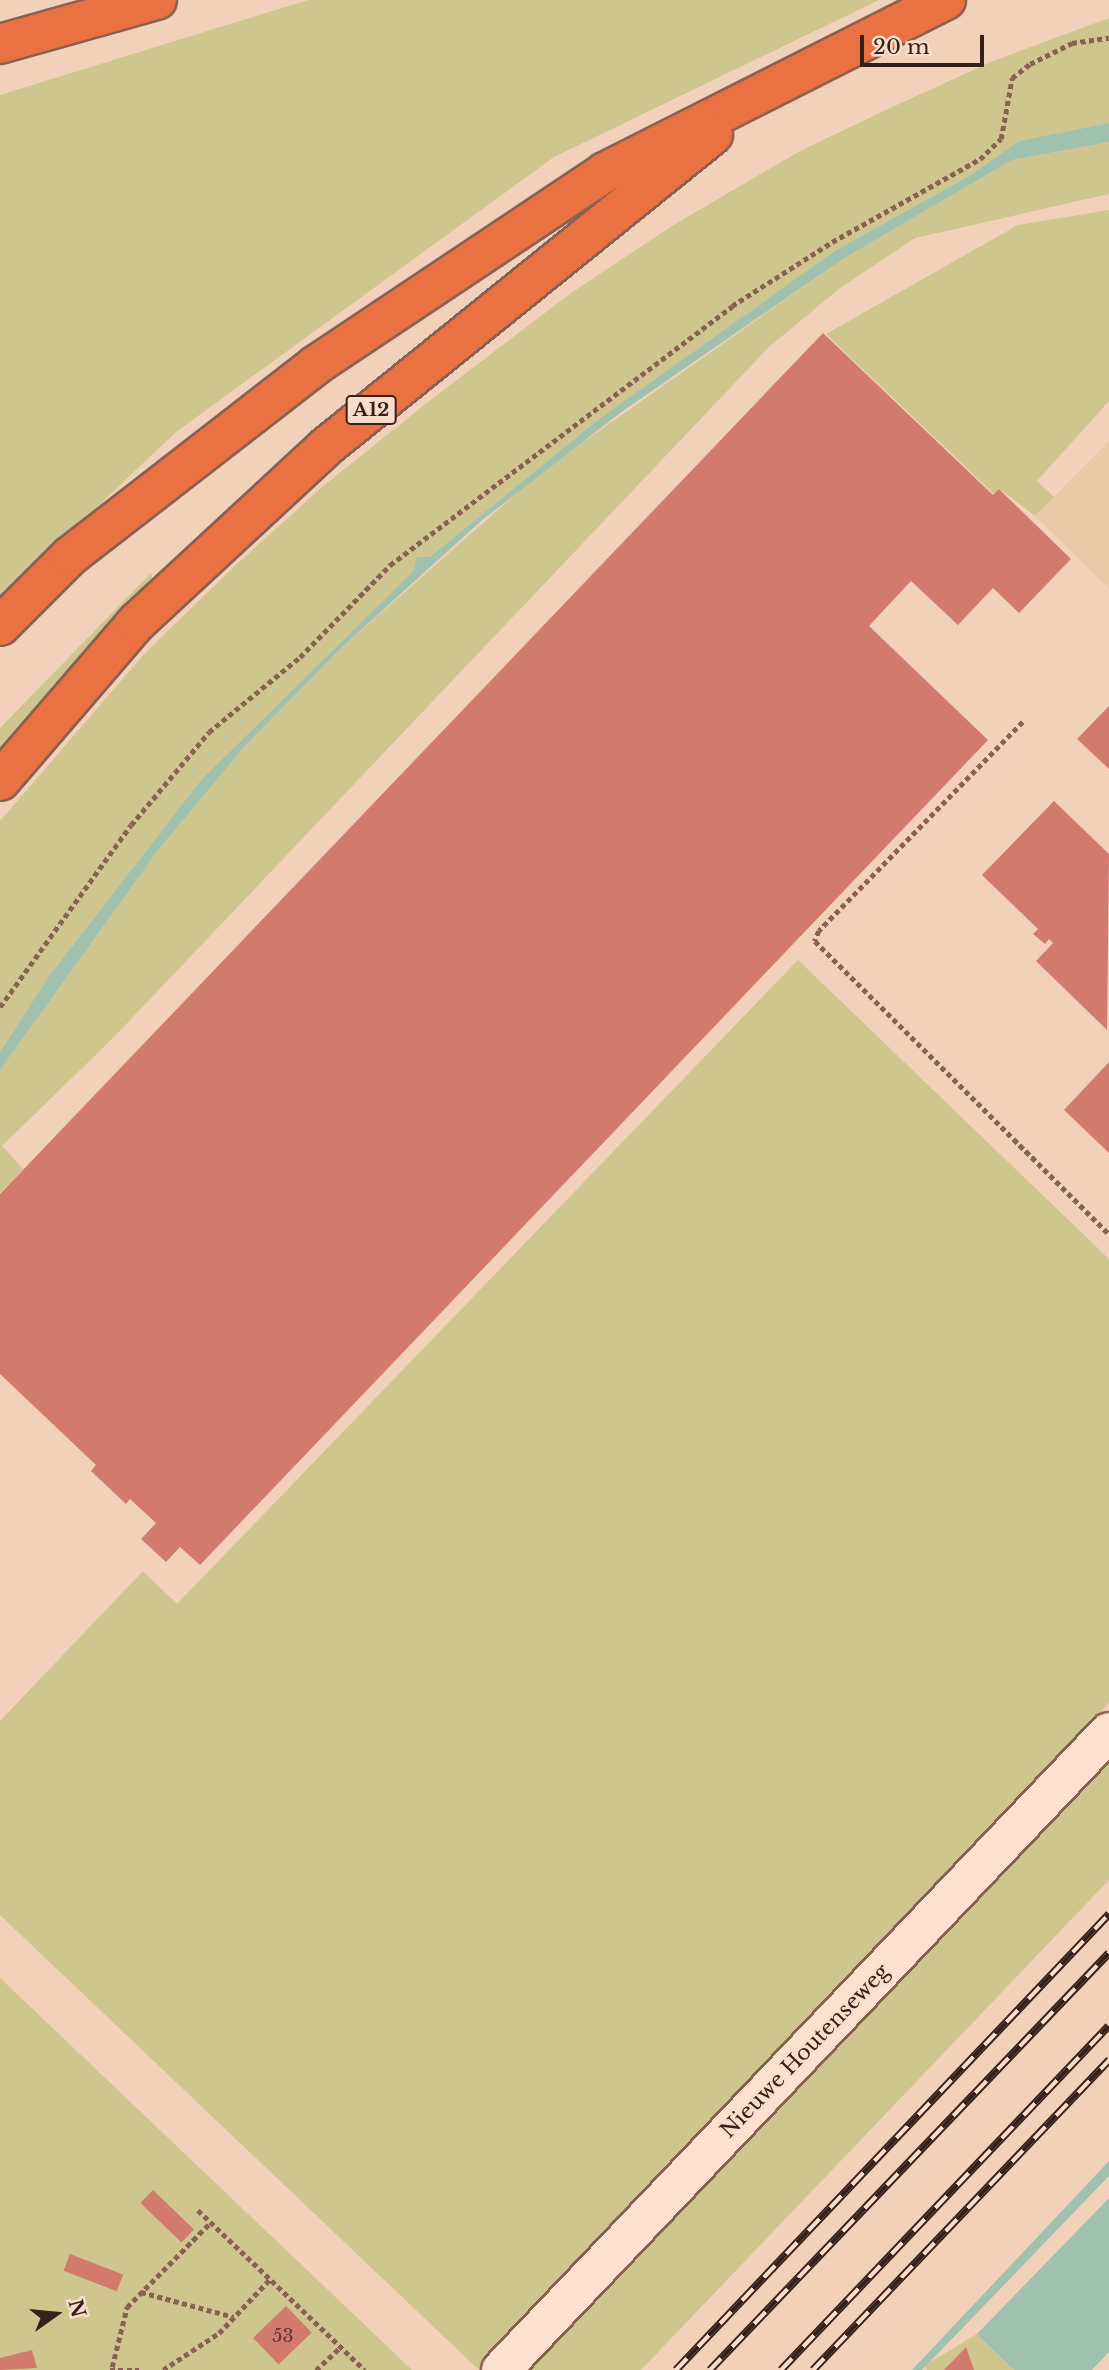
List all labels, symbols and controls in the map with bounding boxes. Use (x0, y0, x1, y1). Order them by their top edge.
scale bar (864, 21, 988, 65)
text: 20 m (873, 34, 930, 60)
road number: A12 (345, 394, 397, 426)
street label: Nieuwe Houtenseweg (715, 1959, 895, 2143)
north arrow (21, 2279, 91, 2349)
text: N (63, 2297, 90, 2320)
house number: 53 (272, 2325, 294, 2347)

